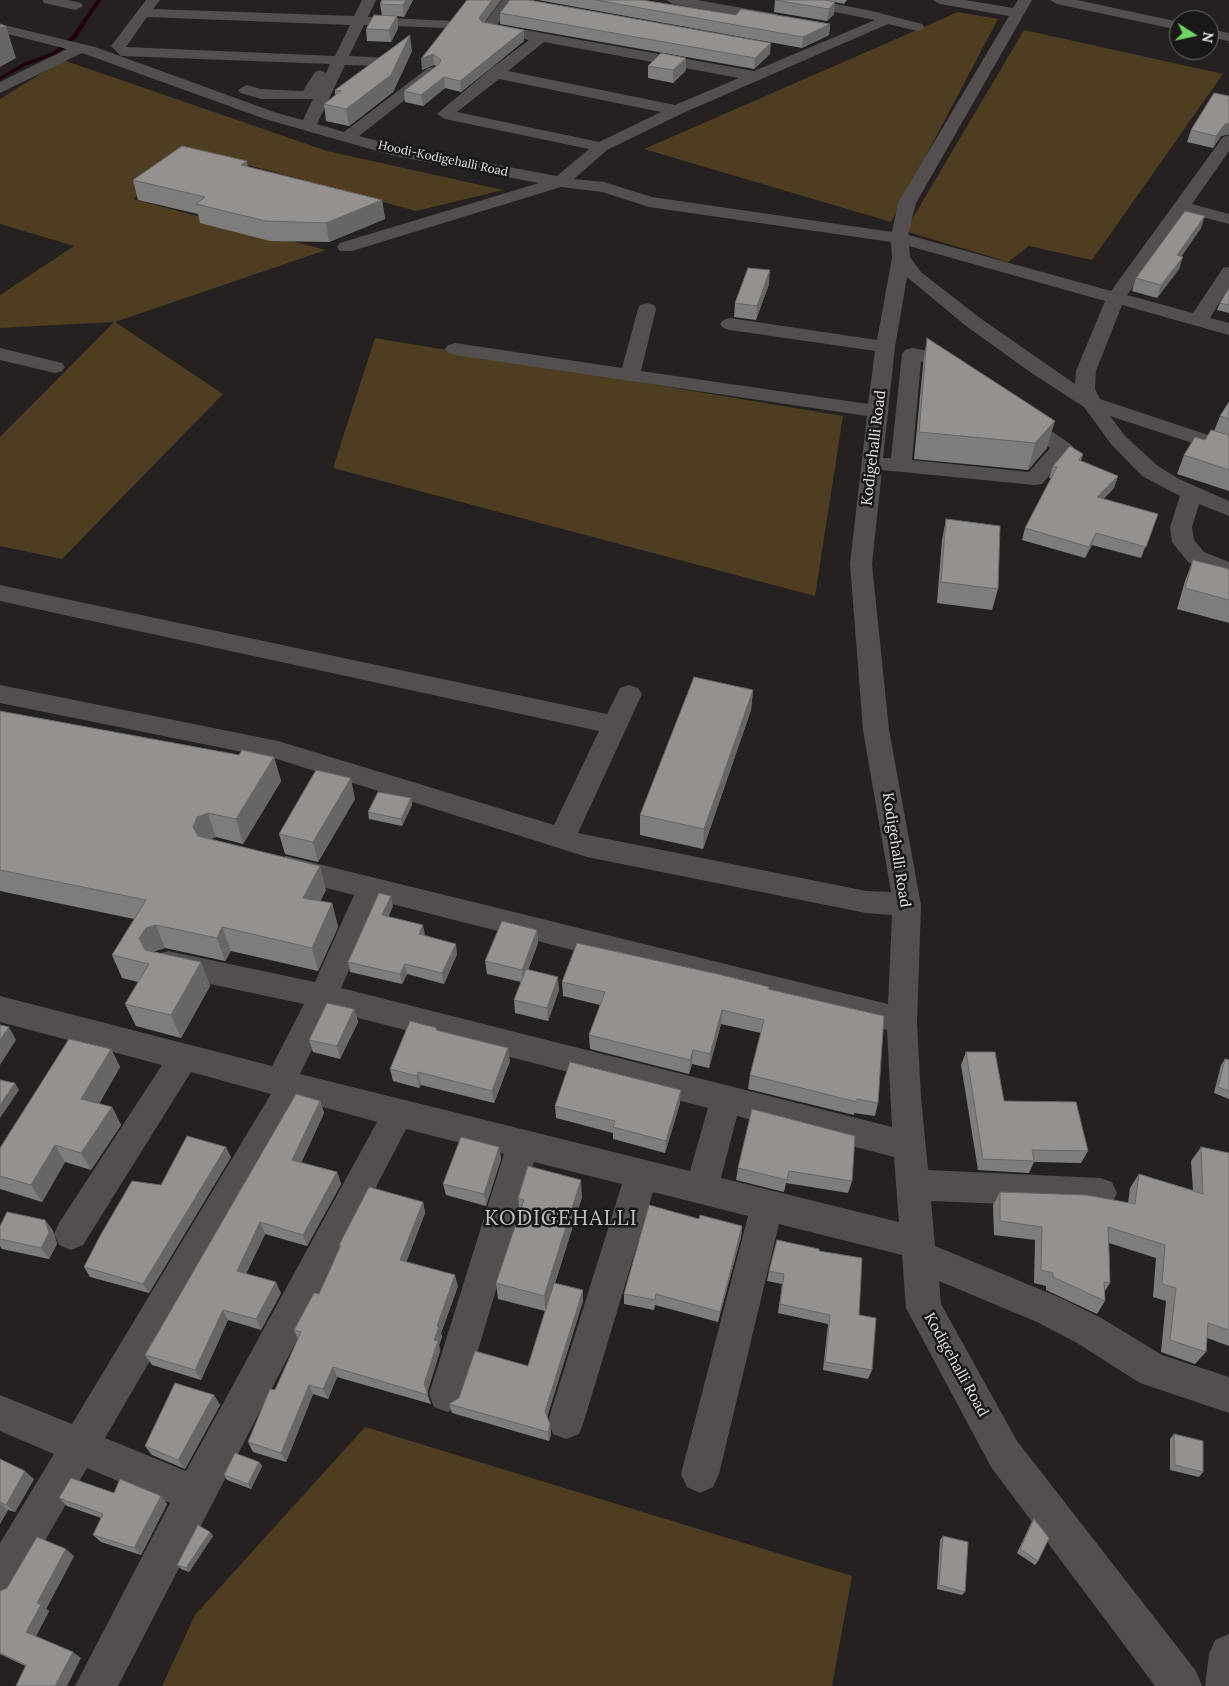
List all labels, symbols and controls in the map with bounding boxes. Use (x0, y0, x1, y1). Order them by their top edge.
north arrow (1169, 10, 1219, 60)
text: N (1198, 31, 1218, 44)
street label: Hoodi-Kodigehalli Road (377, 138, 509, 180)
street label: Kodigehalli Road (858, 389, 890, 507)
street label: Kodigehalli Road (878, 791, 914, 909)
district label: KODIGEHALLI (483, 1206, 639, 1232)
street label: Kodigehalli Road (920, 1310, 992, 1420)

